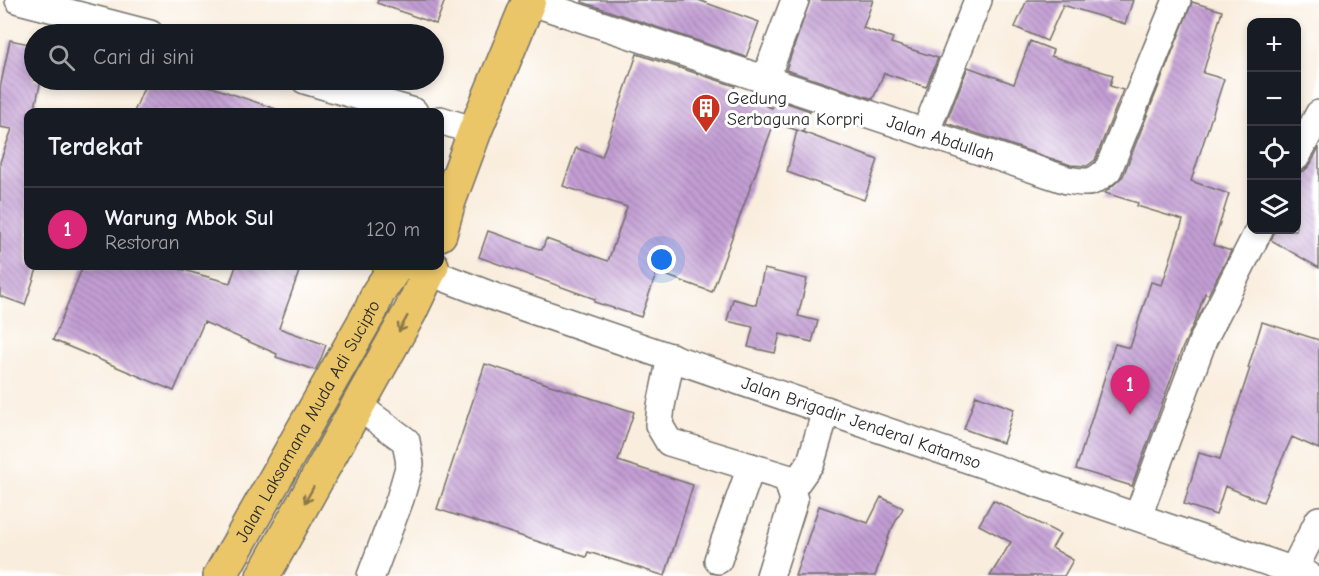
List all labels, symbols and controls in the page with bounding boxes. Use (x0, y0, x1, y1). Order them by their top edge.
map controls (1247, 18, 1301, 234)
button: + (1247, 18, 1301, 72)
search box (24, 24, 444, 90)
icon: search (45, 41, 78, 74)
text: Cari di sini (93, 44, 194, 70)
button: − (1247, 72, 1301, 126)
place label: Gedung Serbaguna Korpri (727, 88, 864, 130)
building icon: Gedung Serbaguna Korpri (690, 92, 722, 134)
street label: Jalan Abdullah (884, 111, 997, 166)
button: locate (1247, 126, 1301, 180)
text: Terdekat (48, 132, 142, 162)
button: layers (1247, 180, 1301, 234)
text: Warung Mbok Sul (105, 205, 274, 231)
text: 1 (64, 218, 71, 241)
text: 120 m (366, 218, 420, 241)
text: Restoran (105, 231, 180, 254)
your location (647, 245, 676, 274)
street label: Jalan Laksamana Muda Adi Sucipto (231, 298, 385, 546)
one-way arrow (397, 316, 409, 333)
pin: 1 (1110, 366, 1150, 415)
street label: Jalan Brigadir Jenderal Katamso (739, 372, 984, 474)
one-way arrow (303, 486, 315, 503)

